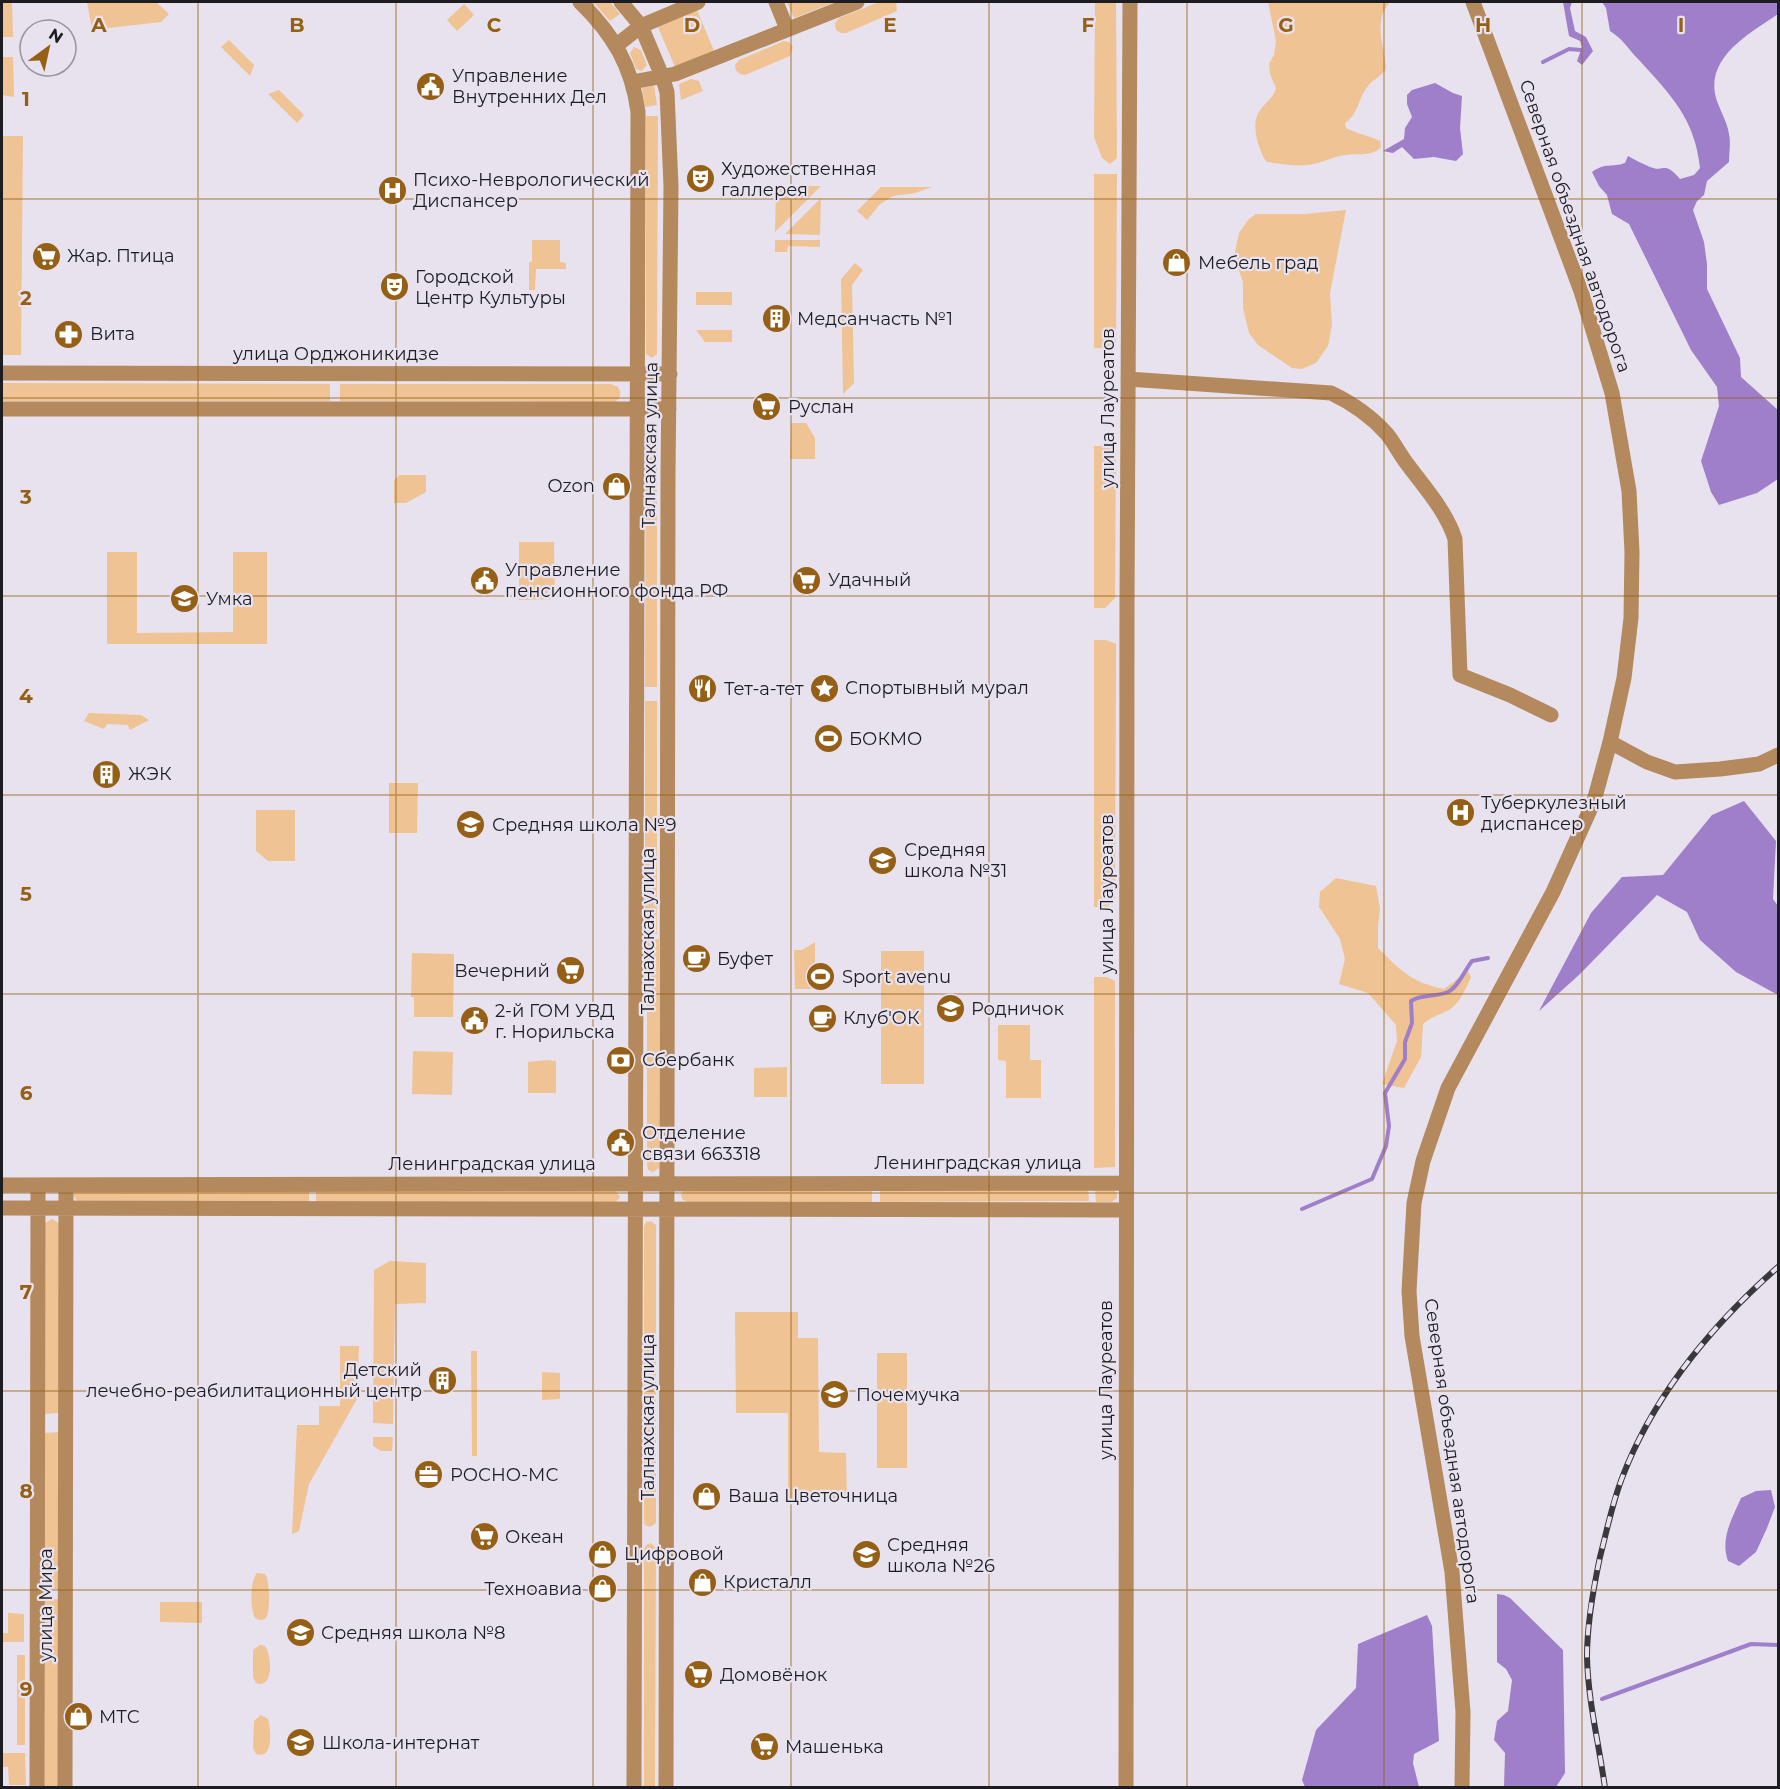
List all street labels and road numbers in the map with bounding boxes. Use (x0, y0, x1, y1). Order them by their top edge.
street label: Северная объездная автодорога (1514, 77, 1636, 375)
street label: улица Лауреатов (1097, 328, 1119, 489)
street label: улица Орджоникидзе (232, 343, 439, 365)
street label: Талнахская улица (638, 362, 662, 528)
street label: улица Лауреатов (1096, 814, 1118, 975)
street label: Талнахская улица (637, 848, 659, 1014)
street label: Ленинградская улица (874, 1152, 1082, 1174)
street label: Ленинградская улица (388, 1153, 596, 1175)
street label: Северная объездная автодорога (1420, 1297, 1484, 1605)
street label: улица Лауреатов (1095, 1300, 1117, 1461)
street label: Талнахская улица (637, 1334, 659, 1500)
street label: улица Мира (35, 1548, 57, 1663)

